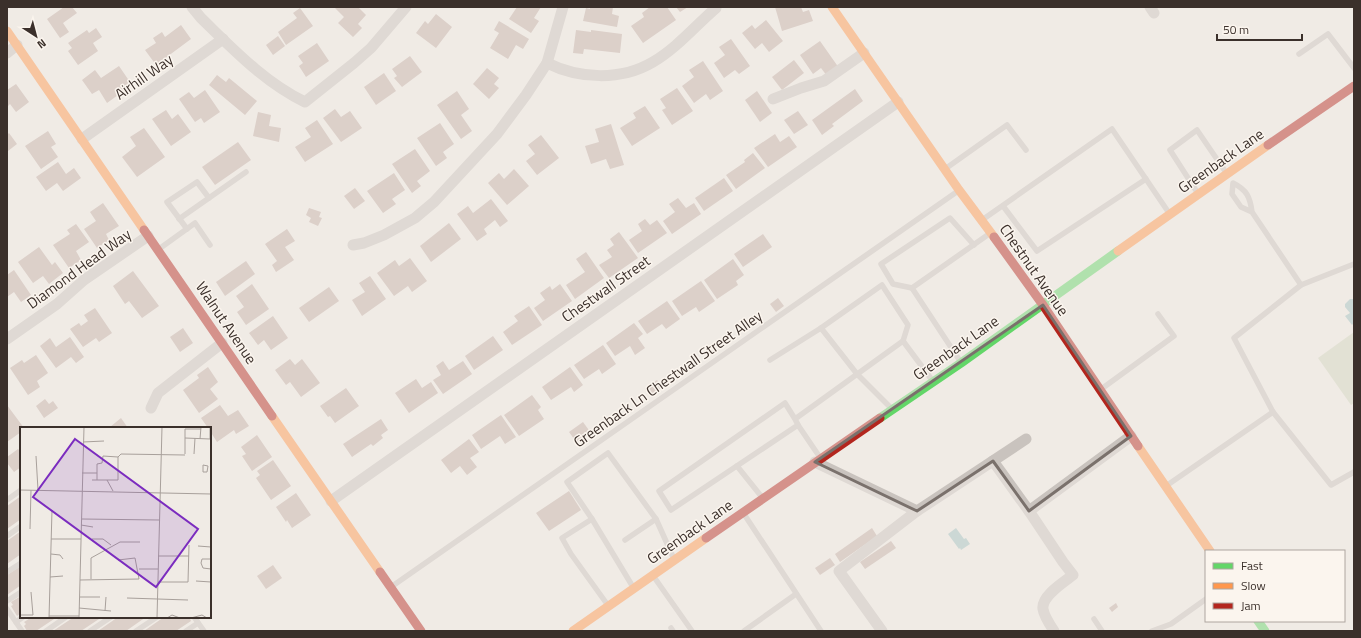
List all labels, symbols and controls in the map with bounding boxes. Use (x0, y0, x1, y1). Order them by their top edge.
north arrow (16, 16, 56, 56)
scale bar (1217, 16, 1302, 42)
text: 50 m (1223, 20, 1249, 39)
text: N (34, 35, 50, 53)
street label: Airhill Way (110, 48, 178, 105)
street label: Greenback Lane (1173, 122, 1268, 199)
street label: Chestnut Avenue (994, 219, 1075, 320)
street label: Diamond Head Way (22, 223, 136, 314)
street label: Chestwall Street (557, 249, 655, 328)
street label: Walnut Avenue (190, 277, 263, 369)
street label: Greenback Ln Chestwall Street Alley (569, 304, 767, 453)
street label: Greenback Lane (908, 309, 1003, 386)
inset map (20, 427, 211, 618)
street label: Greenback Lane (642, 493, 737, 570)
legend (1205, 550, 1345, 622)
text: Fast (1241, 556, 1264, 575)
text: Slow (1241, 576, 1266, 595)
text: Jam (1241, 596, 1261, 615)

